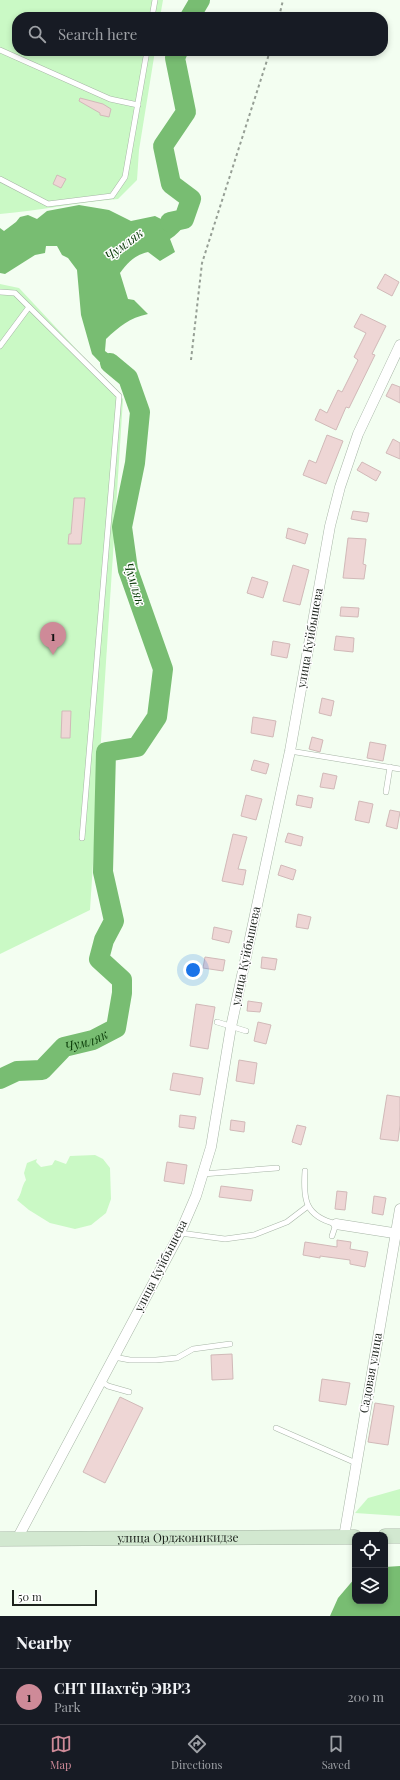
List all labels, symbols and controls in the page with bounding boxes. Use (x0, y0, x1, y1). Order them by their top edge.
search box (12, 12, 388, 56)
icon: search (26, 23, 48, 45)
text: Search here (58, 24, 137, 44)
water label: Чумляк (101, 223, 146, 264)
water label: Чумляк (121, 560, 150, 608)
street label: улица Куйбышева (292, 587, 326, 690)
pin: 1 (40, 622, 66, 655)
street label: улица Куйбышева (226, 905, 263, 1008)
your location (183, 960, 203, 980)
water label: Чумляк (63, 1025, 111, 1054)
street label: улица Куйбышева (130, 1217, 190, 1315)
street label: Садовая улица (355, 1331, 385, 1414)
street label: улица Орджоникидзе (116, 1529, 239, 1545)
map controls (352, 1532, 388, 1604)
button: locate (352, 1532, 388, 1568)
button: layers (352, 1568, 388, 1604)
scale bar (12, 1588, 97, 1607)
text: 50 m (18, 1589, 42, 1604)
text: Nearby (16, 1631, 71, 1653)
text: СНТ Шахтёр ЭВРЗ (54, 1678, 190, 1698)
text: 1 (27, 1688, 31, 1705)
text: 200 m (347, 1688, 384, 1705)
text: Park (54, 1698, 81, 1715)
tab: Map (50, 1733, 72, 1772)
tab: Directions (171, 1733, 222, 1772)
tab: Saved (322, 1733, 350, 1772)

